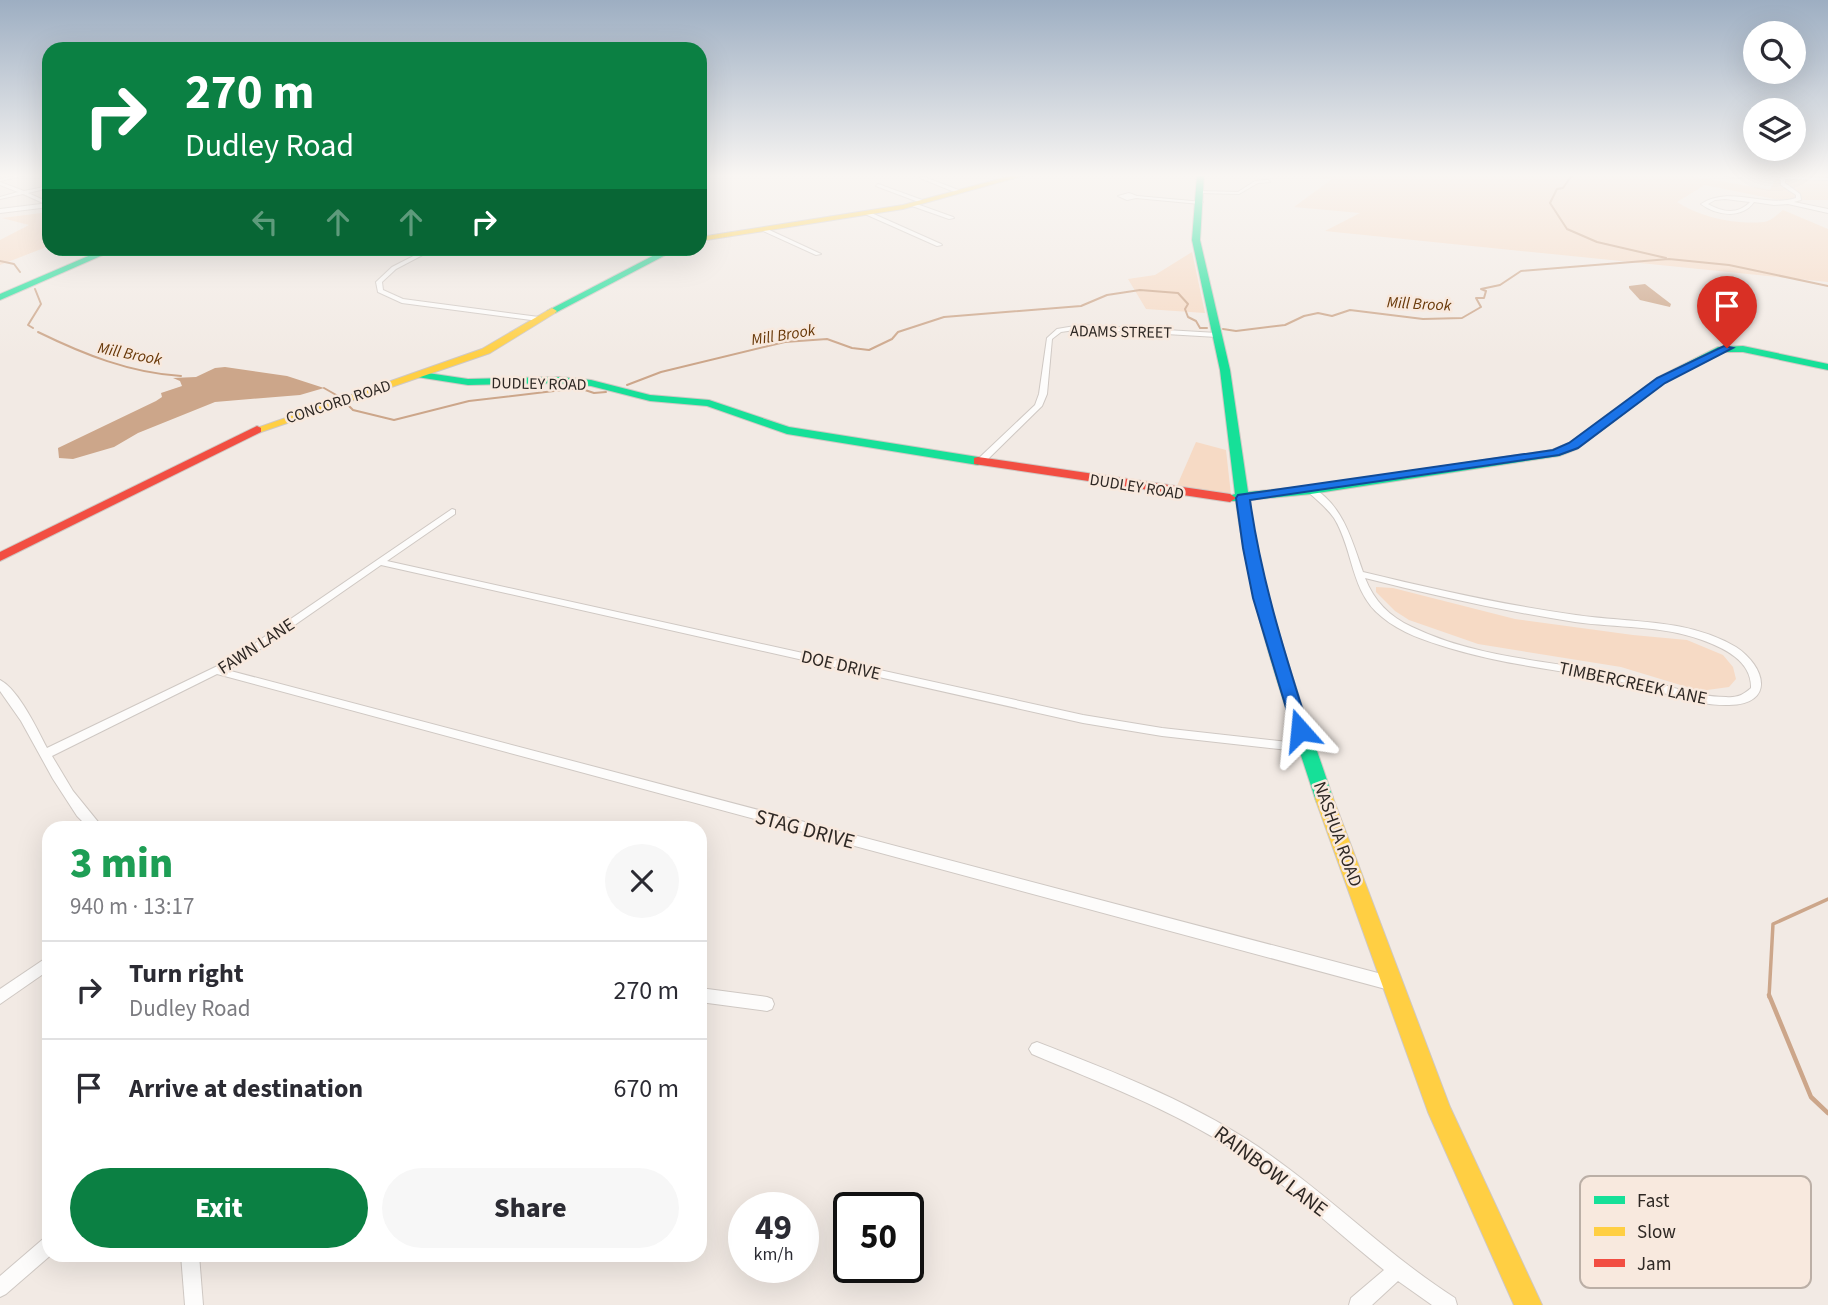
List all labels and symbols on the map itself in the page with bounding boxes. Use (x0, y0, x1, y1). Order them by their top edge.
pin (1697, 276, 1757, 348)
water label: Mill Brook (1386, 291, 1452, 317)
water label: Mill Brook (749, 319, 817, 351)
street label: ADAMS STREET (1070, 320, 1172, 344)
water label: Mill Brook (96, 337, 164, 371)
street label: DUDLEY ROAD (491, 372, 587, 396)
street label: CONCORD ROAD (283, 375, 394, 429)
street label: DUDLEY ROAD (1088, 469, 1186, 505)
street label: FAWN LANE (213, 612, 300, 681)
street label: DOE DRIVE (799, 644, 883, 687)
street label: TIMBERCREEK LANE (1556, 656, 1709, 711)
position arrow (1263, 693, 1337, 767)
street label: NASHUA ROAD (1307, 778, 1368, 890)
street label: STAG DRIVE (752, 801, 858, 857)
street label: RAINBOW LANE (1208, 1118, 1334, 1224)
legend (1580, 1176, 1811, 1288)
text: Fast (1637, 1188, 1670, 1215)
speed limit sign: 50 (833, 1192, 924, 1283)
text: Slow (1637, 1219, 1676, 1246)
text: Jam (1637, 1251, 1671, 1278)

